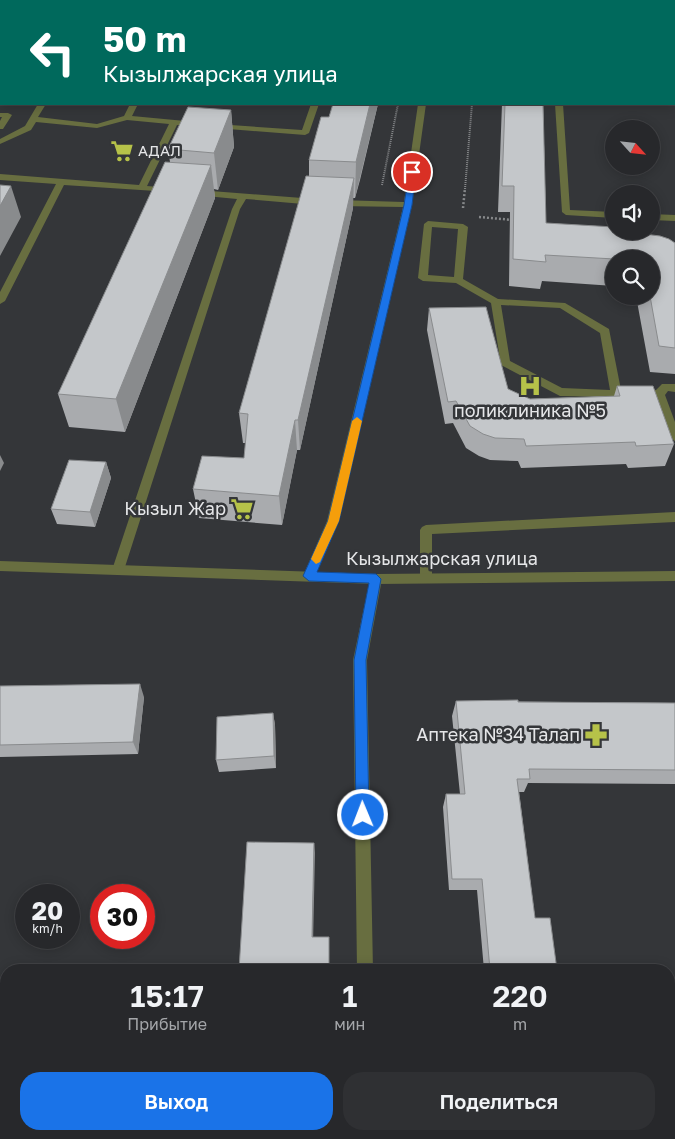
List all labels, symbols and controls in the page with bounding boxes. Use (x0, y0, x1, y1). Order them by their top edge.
text: 50 m (103, 18, 186, 60)
icon: left (20, 20, 85, 85)
text: Кызылжарская улица (103, 60, 338, 87)
north arrow (605, 120, 660, 175)
map controls (605, 120, 660, 305)
supermarket icon: АДАЛ (109, 138, 135, 164)
place label: АДАЛ (138, 141, 181, 159)
pin (391, 151, 433, 193)
icon: arrive (398, 158, 426, 186)
button: sound (605, 185, 660, 240)
button: search (605, 250, 660, 305)
hospital icon: поликлиника №5 (517, 373, 543, 399)
place label: поликлиника №5 (454, 399, 606, 421)
supermarket icon: Кызыл Жар (229, 496, 255, 522)
place label: Кызыл Жар (124, 497, 226, 519)
street label: Кызылжарская улица (346, 547, 538, 569)
pharmacy icon: Аптека №34 Талап (583, 722, 609, 748)
place label: Аптека №34 Талап (416, 723, 580, 745)
position arrow (336, 788, 388, 840)
speed limit sign: 30 (90, 884, 155, 949)
text: 20 (32, 895, 63, 926)
text: km/h (32, 921, 63, 936)
text: 15:17 (130, 978, 204, 1014)
text: 1 (342, 978, 357, 1014)
text: 220 (493, 978, 548, 1014)
text: Прибытие (127, 1014, 207, 1034)
text: мин (334, 1014, 365, 1034)
text: m (513, 1014, 527, 1034)
button: Выход (20, 1072, 333, 1130)
button: Поделиться (343, 1072, 655, 1130)

